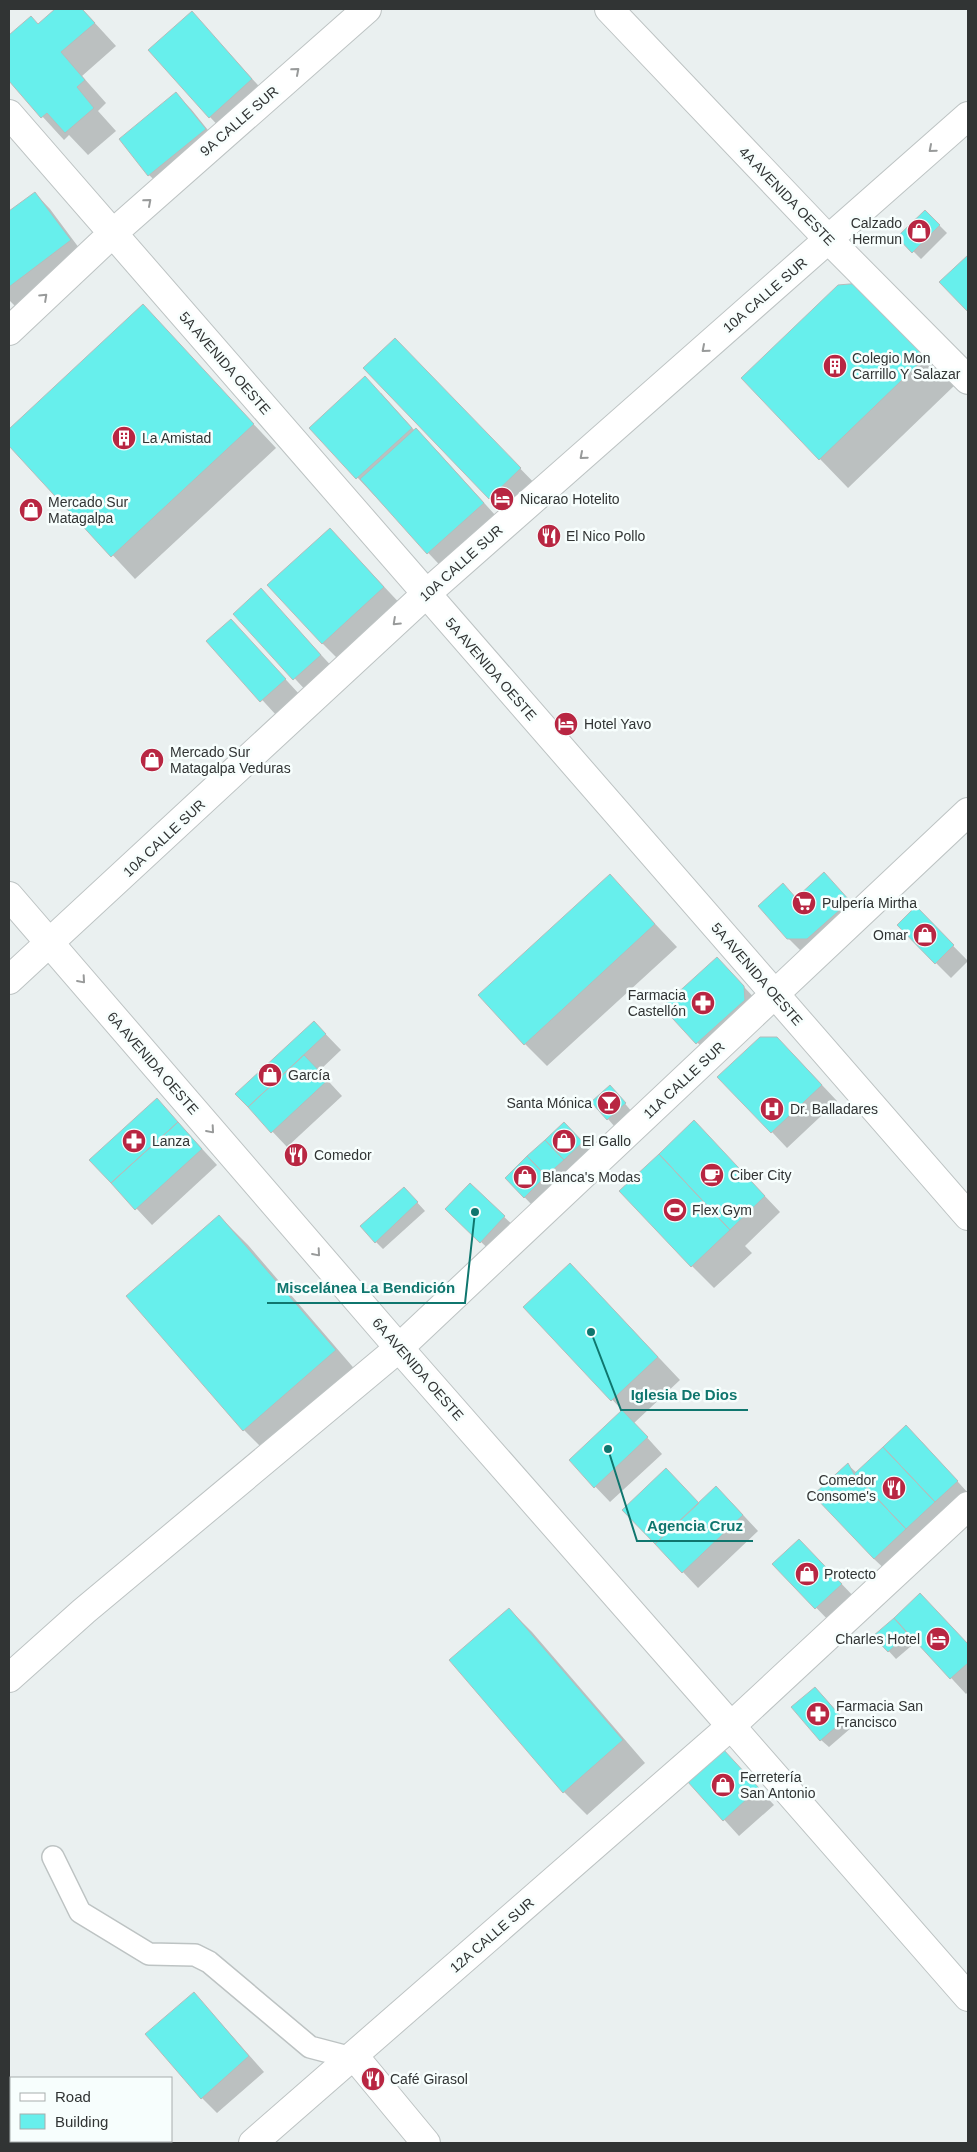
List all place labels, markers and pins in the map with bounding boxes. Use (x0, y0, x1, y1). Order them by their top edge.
place label: Calzado Hermun (851, 215, 902, 247)
shop icon: Calzado Hermun (906, 218, 932, 244)
place label: Colegio Mon Carrillo Y Salazar (852, 350, 961, 382)
building icon: Colegio Mon Carrillo Y Salazar (822, 353, 848, 379)
building icon: La Amistad (111, 425, 137, 451)
place label: La Amistad (142, 430, 211, 446)
hotel icon: Nicarao Hotelito (489, 486, 515, 512)
place label: Nicarao Hotelito (520, 491, 620, 507)
place label: Mercado Sur Matagalpa (48, 494, 128, 526)
shop icon: Mercado Sur Matagalpa (18, 497, 44, 523)
restaurant icon: El Nico Pollo (536, 523, 562, 549)
place label: El Nico Pollo (566, 528, 646, 544)
hotel icon: Hotel Yavo (553, 711, 579, 737)
place label: Hotel Yavo (584, 716, 651, 732)
place label: Mercado Sur Matagalpa Veduras (170, 744, 291, 776)
shop icon: Mercado Sur Matagalpa Veduras (139, 747, 165, 773)
supermarket icon: Pulpería Mirtha (791, 890, 817, 916)
place label: Pulpería Mirtha (822, 895, 917, 911)
shop icon: Omar (912, 922, 938, 948)
place label: Omar (873, 927, 908, 943)
place label: Farmacia Castellón (628, 987, 686, 1019)
pharmacy icon: Farmacia Castellón (690, 990, 716, 1016)
shop icon: García (257, 1062, 283, 1088)
place label: García (288, 1067, 330, 1083)
bar icon: Santa Mónica (596, 1090, 622, 1116)
place label: Santa Mónica (506, 1095, 592, 1111)
hospital icon: Dr. Balladares (759, 1096, 785, 1122)
place label: Dr. Balladares (790, 1101, 878, 1117)
pharmacy icon: Lanza (121, 1128, 147, 1154)
shop icon: El Gallo (551, 1128, 577, 1154)
place label: Lanza (152, 1133, 190, 1149)
place label: El Gallo (582, 1133, 631, 1149)
restaurant icon: Comedor (283, 1142, 309, 1168)
place label: Comedor (314, 1147, 372, 1163)
cafe icon: Ciber City (699, 1162, 725, 1188)
shop icon: Blanca's Modas (512, 1164, 538, 1190)
place label: Ciber City (730, 1167, 791, 1183)
place label: Blanca's Modas (542, 1169, 640, 1185)
sports icon: Flex Gym (662, 1197, 688, 1223)
place label: Flex Gym (692, 1202, 752, 1218)
callout: Miscelánea La Bendición (267, 1273, 465, 1303)
callout: Iglesia De Dios (621, 1380, 748, 1410)
place label: Comedor Consome's (806, 1472, 876, 1504)
restaurant icon: Comedor Consome's (881, 1475, 907, 1501)
callout: Agencia Cruz (637, 1511, 753, 1541)
shop icon: Protecto (794, 1561, 820, 1587)
place label: Protecto (824, 1566, 876, 1582)
hotel icon: Charles Hotel (925, 1626, 951, 1652)
place label: Charles Hotel (835, 1631, 920, 1647)
place label: Farmacia San Francisco (836, 1698, 923, 1730)
pharmacy icon: Farmacia San Francisco (805, 1701, 831, 1727)
place label: Ferretería San Antonio (740, 1769, 816, 1801)
shop icon: Ferretería San Antonio (710, 1772, 736, 1798)
restaurant icon: Café Girasol (360, 2066, 386, 2092)
place label: Café Girasol (390, 2071, 468, 2087)

